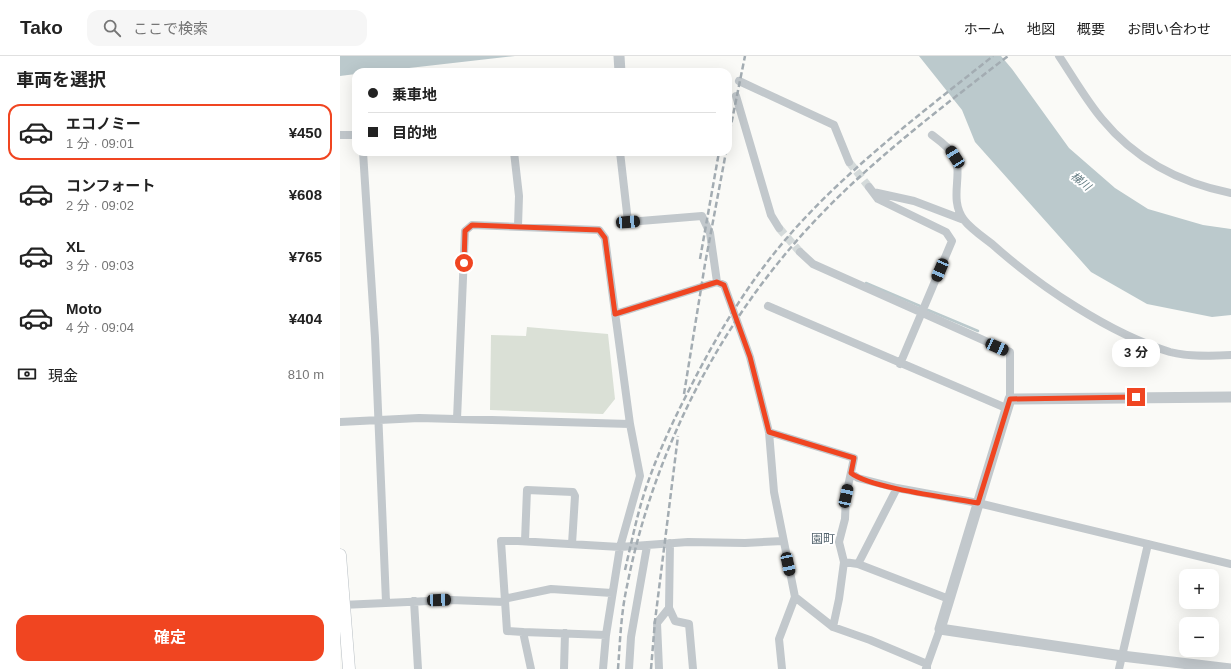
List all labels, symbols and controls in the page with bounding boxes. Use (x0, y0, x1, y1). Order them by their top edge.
search box (87, 10, 367, 46)
text: Tako (20, 17, 63, 38)
icon: search (101, 17, 123, 39)
text: ここで検索 (133, 20, 208, 37)
text: ホーム (963, 21, 1005, 37)
text: 地図 (1027, 21, 1055, 37)
text: 概要 (1077, 21, 1105, 37)
text: お問い合わせ (1127, 21, 1211, 37)
text: 車両を選択 (16, 70, 106, 90)
text: 乗車地 (392, 86, 437, 103)
icon: car (18, 114, 54, 150)
text: エコノミー (66, 115, 141, 132)
text: ¥450 (289, 124, 322, 141)
text: 目的地 (392, 124, 437, 141)
text: 1 分 · 09:01 (66, 136, 134, 151)
car (943, 144, 967, 170)
water label: 梯川 (1069, 169, 1094, 193)
icon: car (18, 176, 54, 212)
text: コンフォート (66, 177, 156, 194)
text: ¥608 (289, 186, 322, 203)
text: 2 分 · 09:02 (66, 198, 134, 213)
car (616, 215, 640, 229)
icon: car (18, 238, 54, 274)
text: XL (66, 238, 85, 255)
text: ¥765 (289, 248, 322, 265)
route start (455, 254, 473, 272)
car (930, 257, 950, 283)
text: 3 分 · 09:03 (66, 258, 134, 273)
icon: car (18, 300, 54, 336)
text: Moto (66, 300, 102, 317)
text: ¥404 (289, 310, 322, 327)
text: 4 分 · 09:04 (66, 320, 134, 335)
car (984, 337, 1010, 357)
callout: 3 分 (1112, 339, 1160, 367)
text: 3 分 (1124, 345, 1148, 360)
icon: cash (16, 363, 38, 385)
text: 現金 (48, 367, 78, 384)
text: 810 m (288, 367, 324, 382)
route end (1127, 388, 1145, 406)
car (838, 483, 854, 509)
district label: 園町 (811, 532, 835, 546)
car (780, 551, 796, 577)
map controls (1179, 569, 1219, 657)
button: + (1179, 569, 1219, 609)
car (427, 594, 451, 606)
button: 確定 (16, 615, 324, 661)
button: − (1179, 617, 1219, 657)

